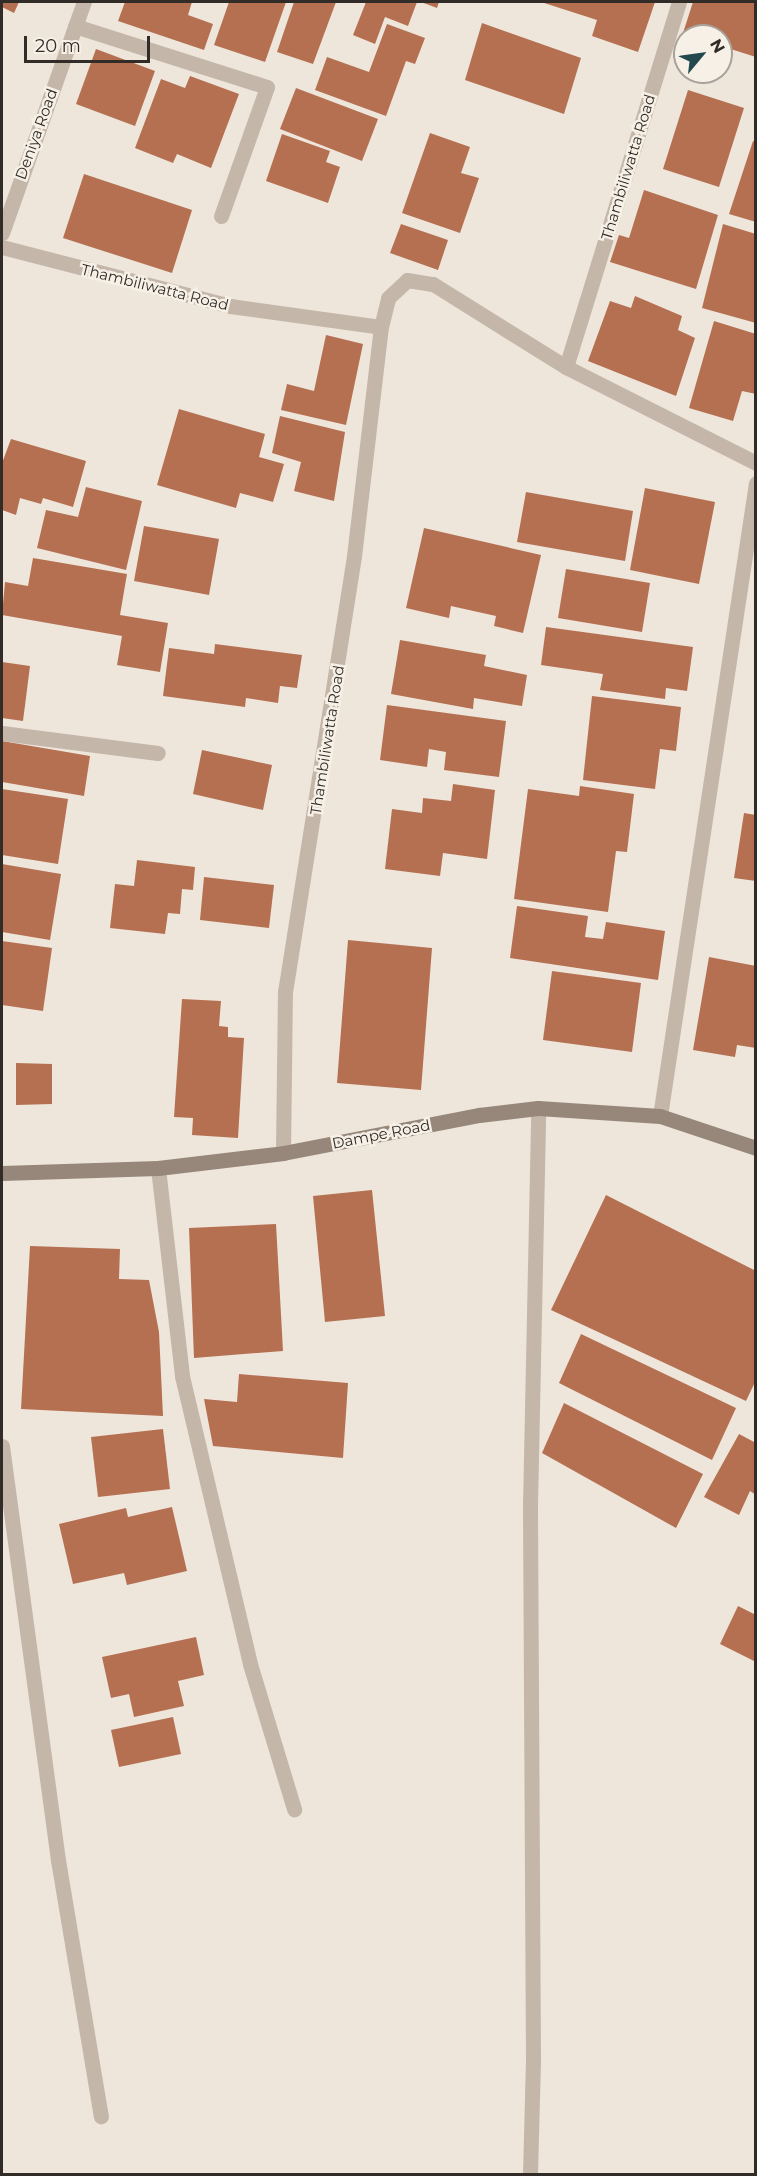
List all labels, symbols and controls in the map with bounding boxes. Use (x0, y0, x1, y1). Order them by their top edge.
scale bar (27, 24, 153, 62)
north arrow (673, 24, 733, 84)
text: 20 m (35, 35, 81, 57)
text: N (706, 36, 729, 56)
street label: Deniya Road (11, 86, 61, 182)
street label: Thambiliwatta Road (597, 92, 659, 242)
street label: Thambiliwatta Road (79, 260, 231, 314)
street label: Thambiliwatta Road (306, 664, 348, 816)
street label: Dampe Road (330, 1116, 432, 1152)

